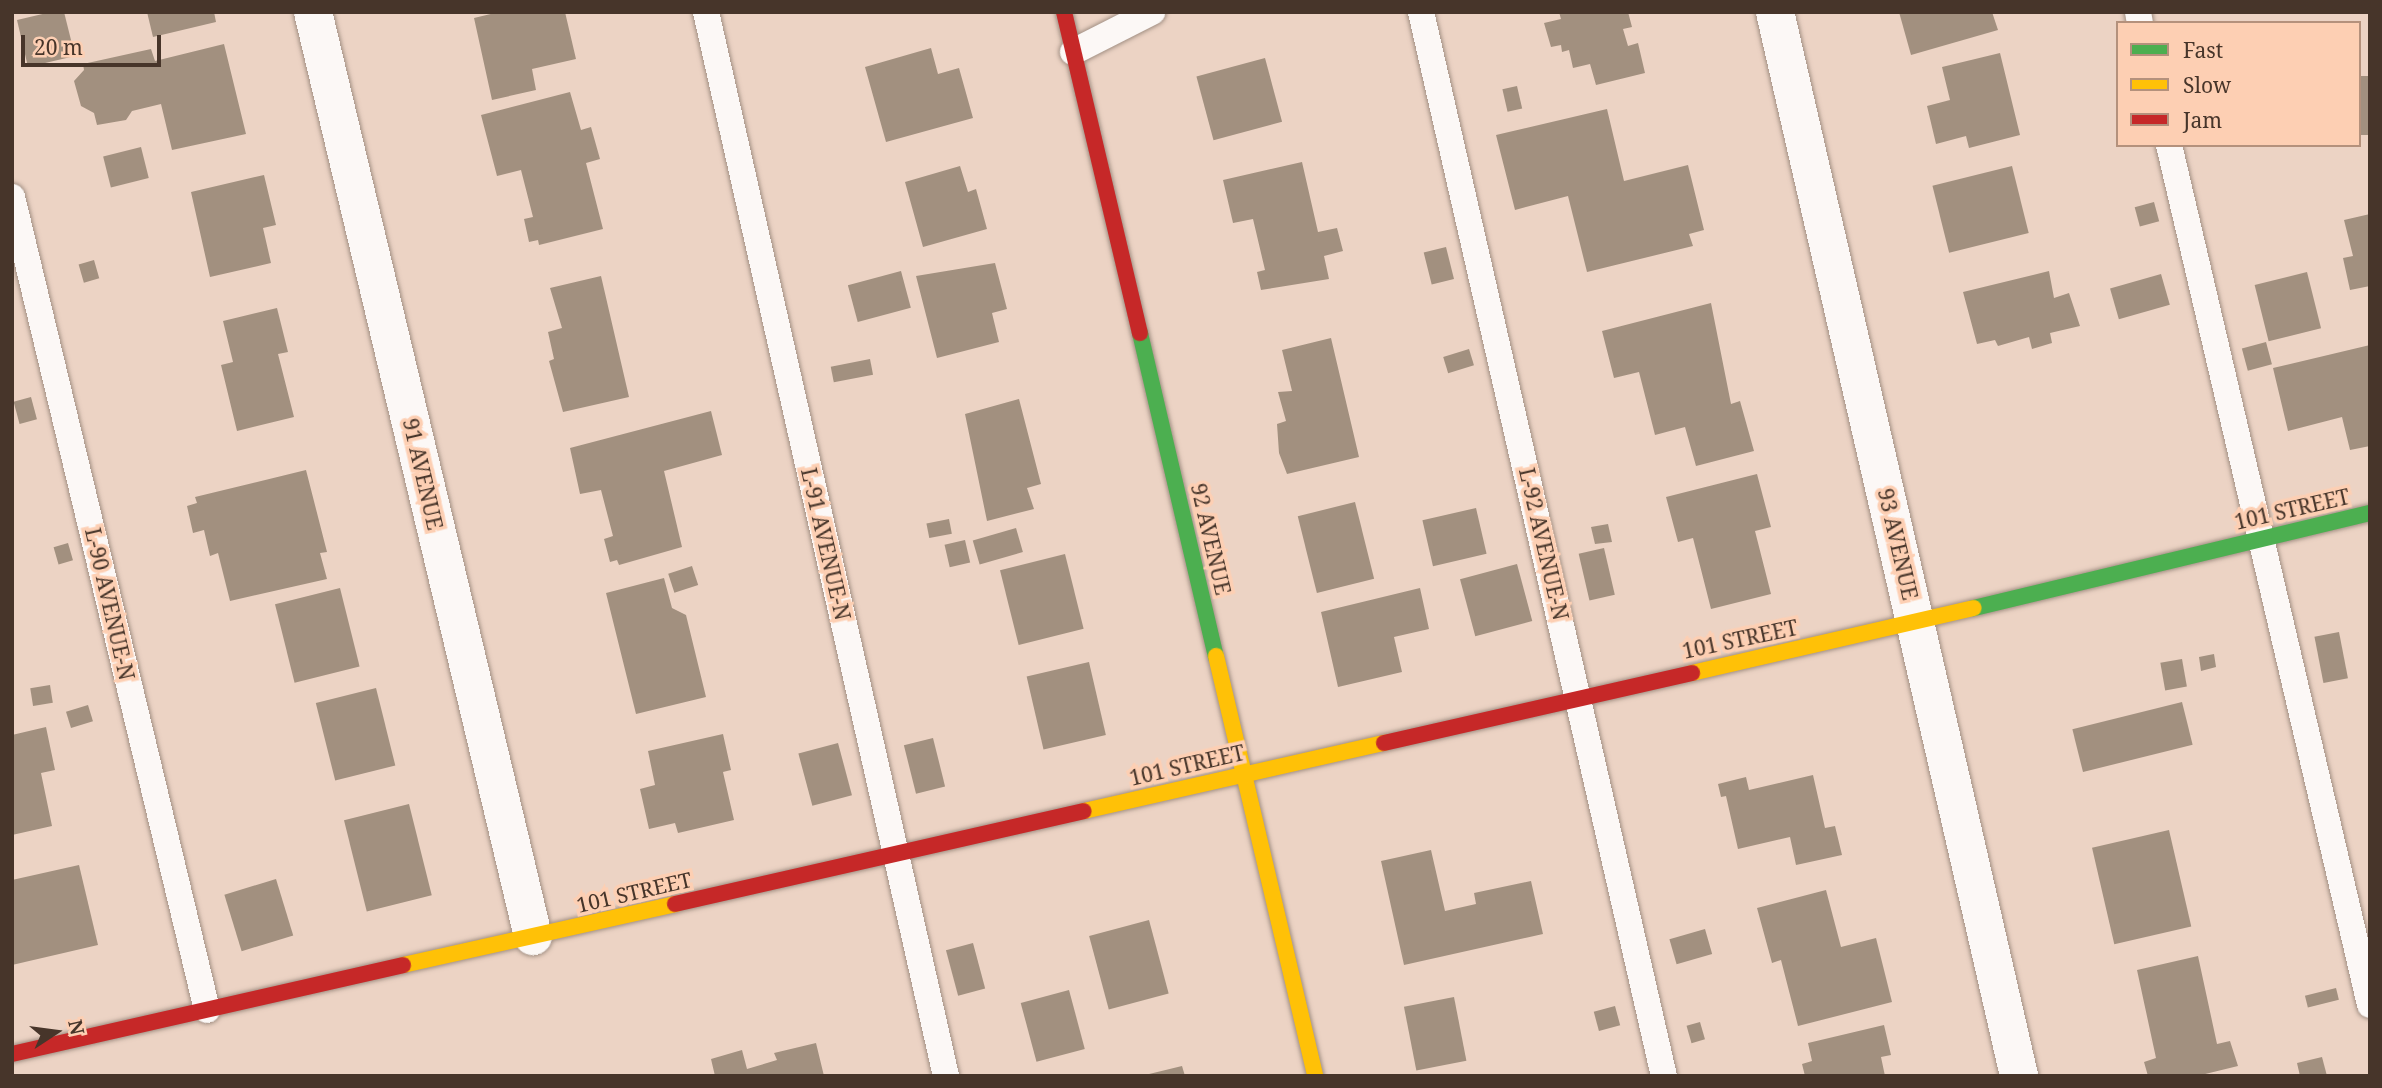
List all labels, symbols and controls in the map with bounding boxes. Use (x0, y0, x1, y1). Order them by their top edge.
scale bar (24, 21, 164, 65)
legend (2116, 21, 2361, 147)
text: 20 m (34, 33, 83, 61)
text: Fast (2183, 36, 2223, 64)
text: Slow (2183, 71, 2231, 99)
text: Jam (2183, 106, 2222, 134)
street label: 91 AVENUE (398, 416, 448, 532)
street label: L-91 AVENUE-N (796, 465, 856, 623)
street label: L-92 AVENUE-N (1514, 465, 1574, 623)
street label: 92 AVENUE (1186, 481, 1236, 597)
street label: 101 STREET (2232, 484, 2352, 534)
street label: 93 AVENUE (1873, 486, 1923, 602)
street label: L-90 AVENUE-N (80, 525, 140, 683)
street label: 101 STREET (1680, 614, 1800, 664)
street label: 101 STREET (1127, 740, 1247, 790)
street label: 101 STREET (574, 867, 694, 917)
north arrow (21, 997, 91, 1067)
text: N (62, 1017, 91, 1037)

